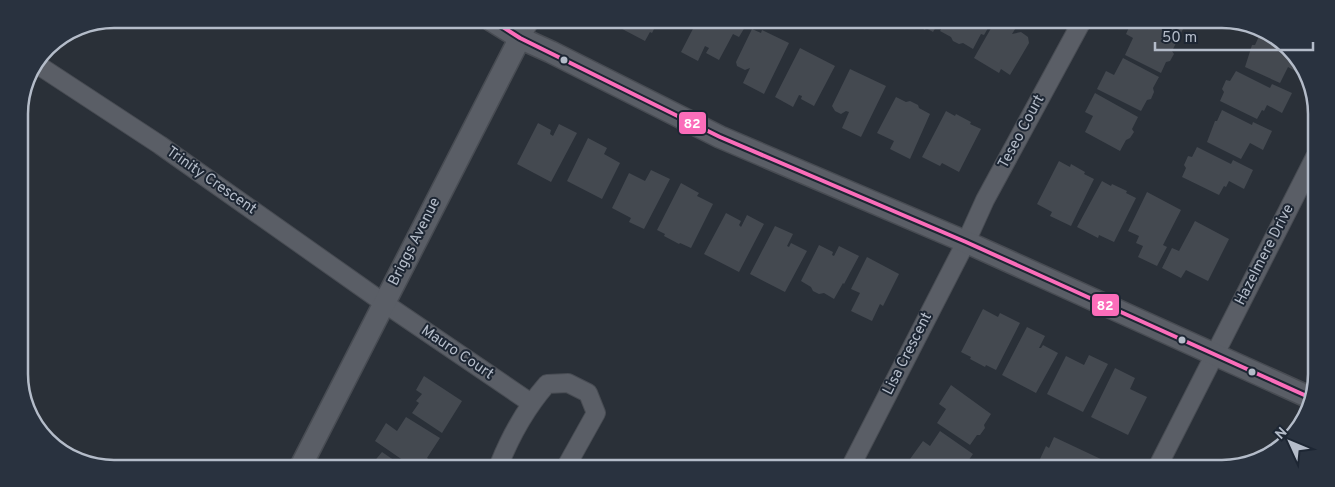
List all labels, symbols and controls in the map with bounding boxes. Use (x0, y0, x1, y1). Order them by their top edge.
scale bar (1155, 20, 1312, 52)
text: 50 m (1162, 29, 1197, 48)
unlabelled marker (559, 55, 569, 65)
street label: Teseo Court (995, 92, 1049, 172)
line badge: 82 (678, 111, 707, 135)
text: 82 (683, 116, 701, 133)
street label: Trinity Crescent (162, 143, 260, 219)
street label: Briggs Avenue (385, 195, 445, 289)
street label: Hazelmere Drive (1231, 201, 1299, 309)
line badge: 82 (1091, 293, 1120, 317)
text: 82 (1096, 298, 1114, 315)
street label: Lisa Crescent (879, 310, 937, 398)
street label: Mauro Court (417, 322, 497, 384)
unlabelled marker (1177, 335, 1187, 345)
unlabelled marker (1247, 367, 1257, 377)
north arrow (1265, 417, 1315, 467)
text: N (1272, 424, 1291, 444)

